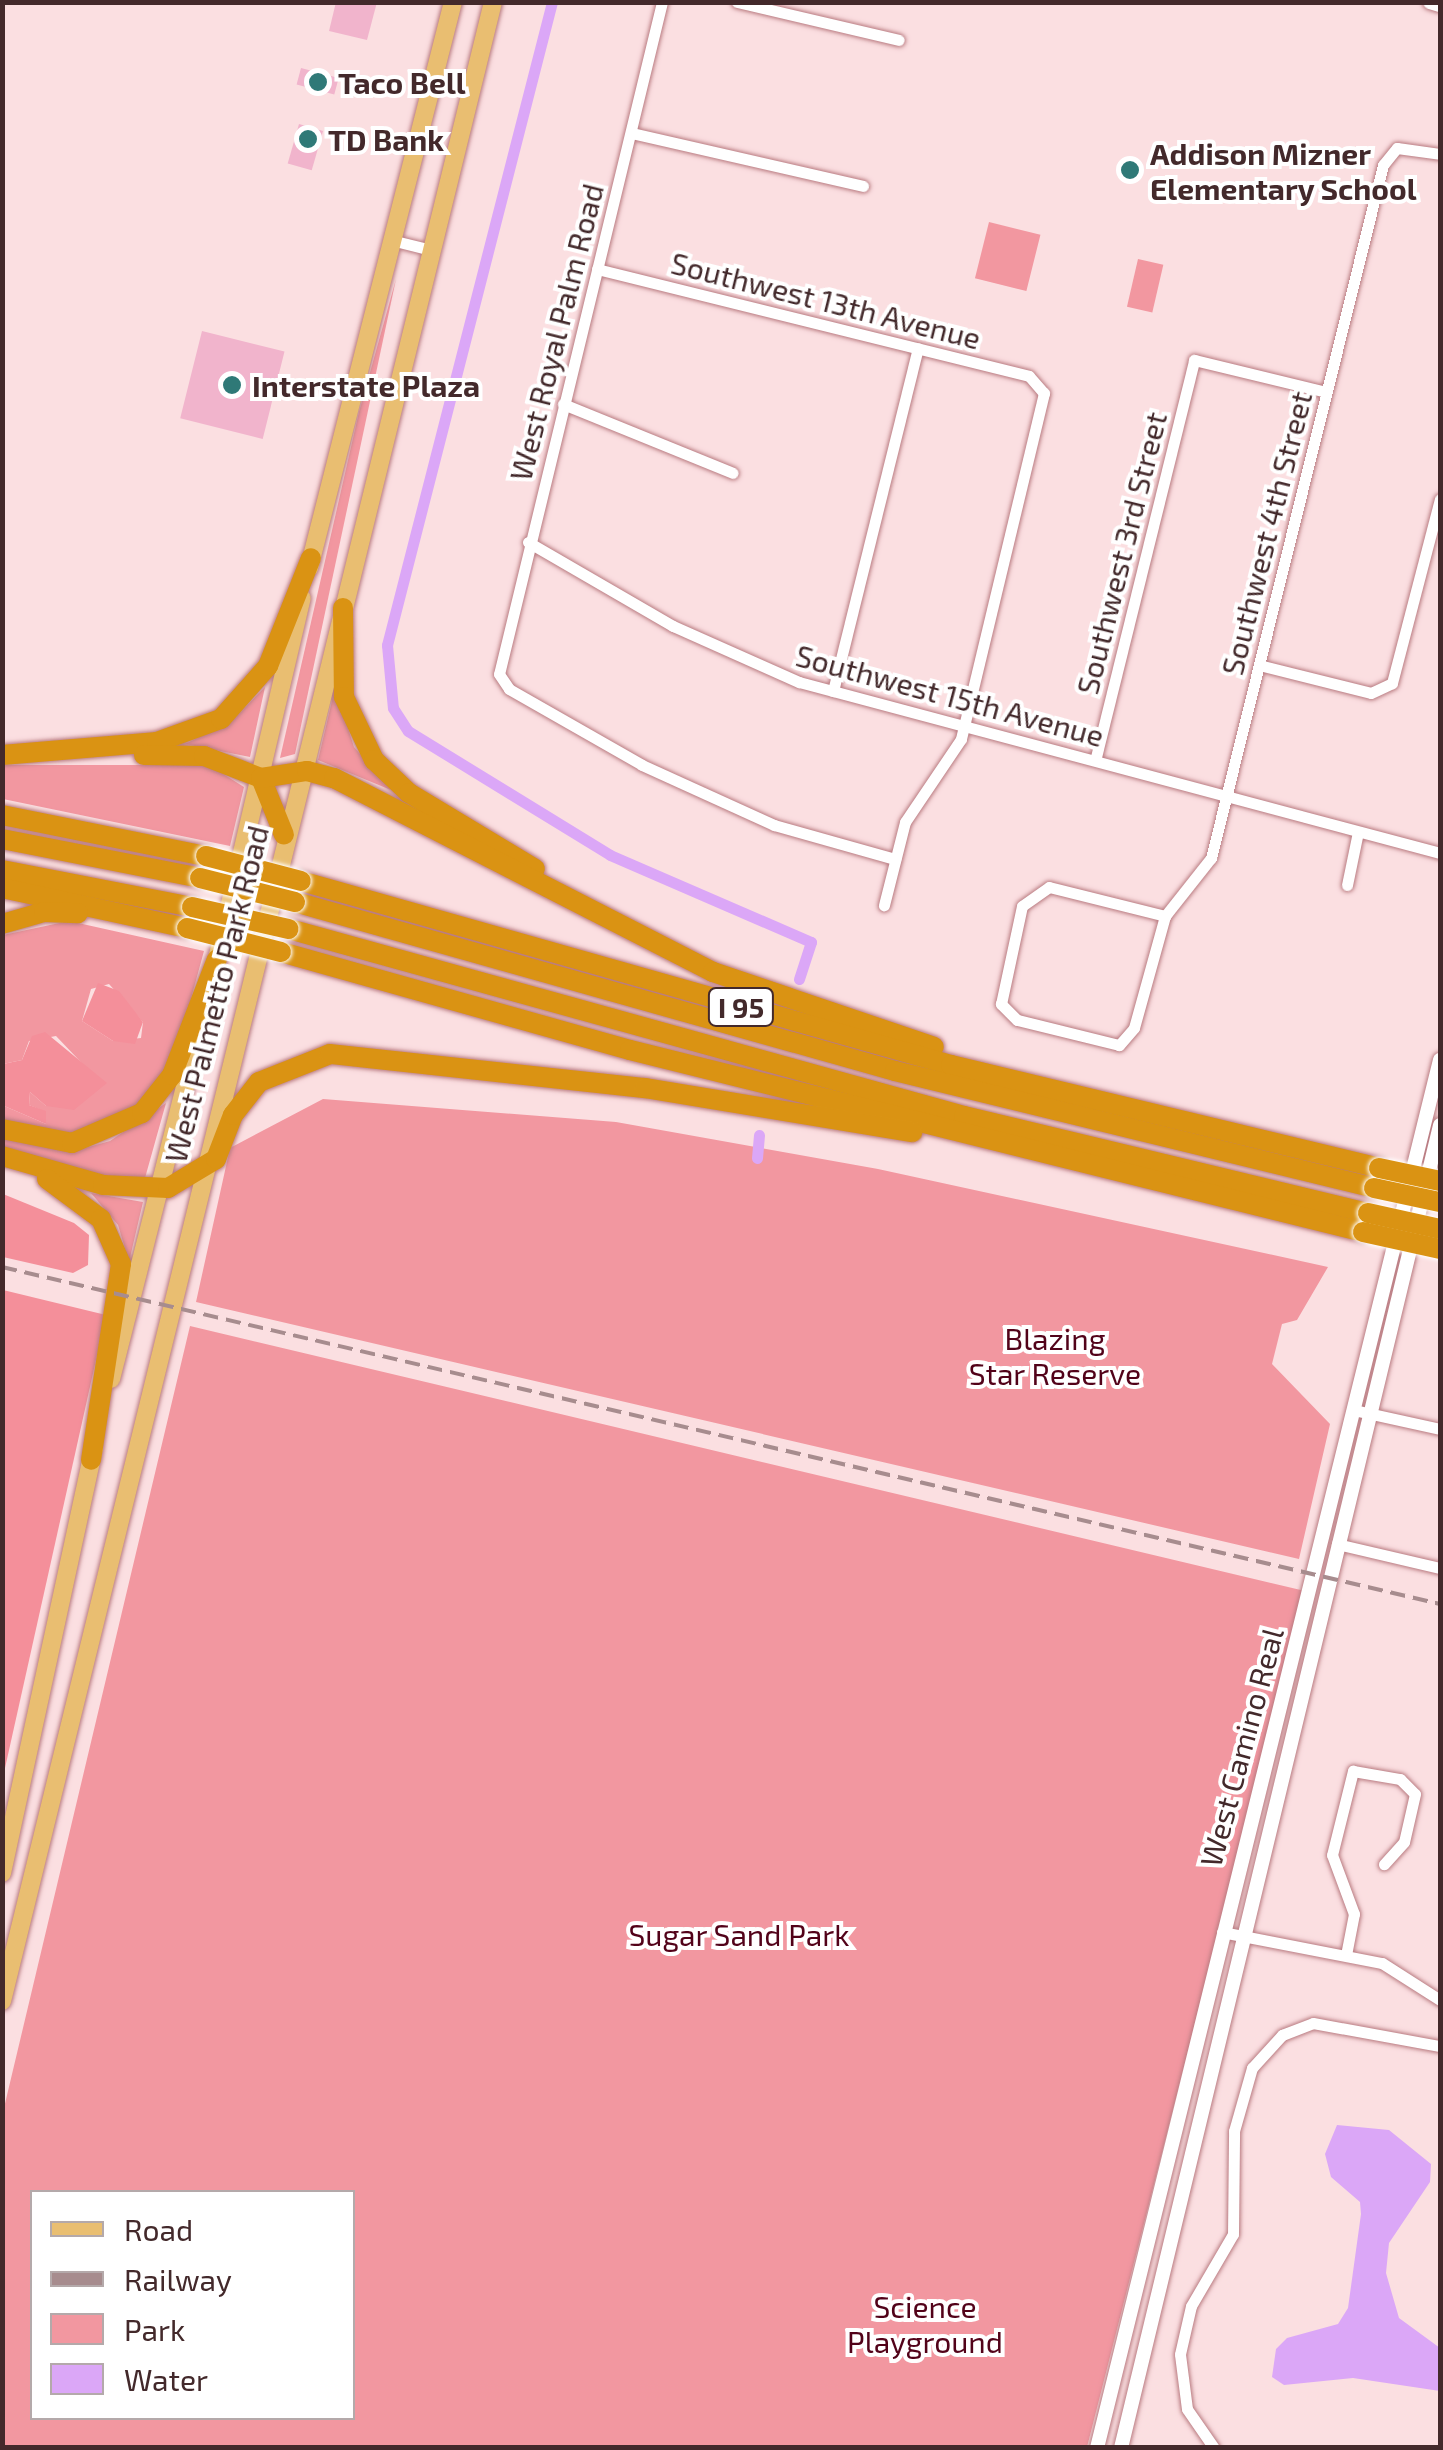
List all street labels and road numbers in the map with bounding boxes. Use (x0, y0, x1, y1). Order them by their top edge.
street label: West Royal Palm Road (502, 179, 610, 485)
street label: Southwest 13th Avenue (667, 244, 985, 356)
street label: Southwest 4th Street (1213, 387, 1319, 679)
street label: Southwest 3rd Street (1069, 408, 1173, 698)
street label: Southwest 15th Avenue (792, 636, 1108, 754)
street label: West Palmetto Park Road (157, 822, 275, 1166)
road number: I 95 (706, 984, 776, 1030)
street label: West Camino Real (1192, 1624, 1290, 1870)

